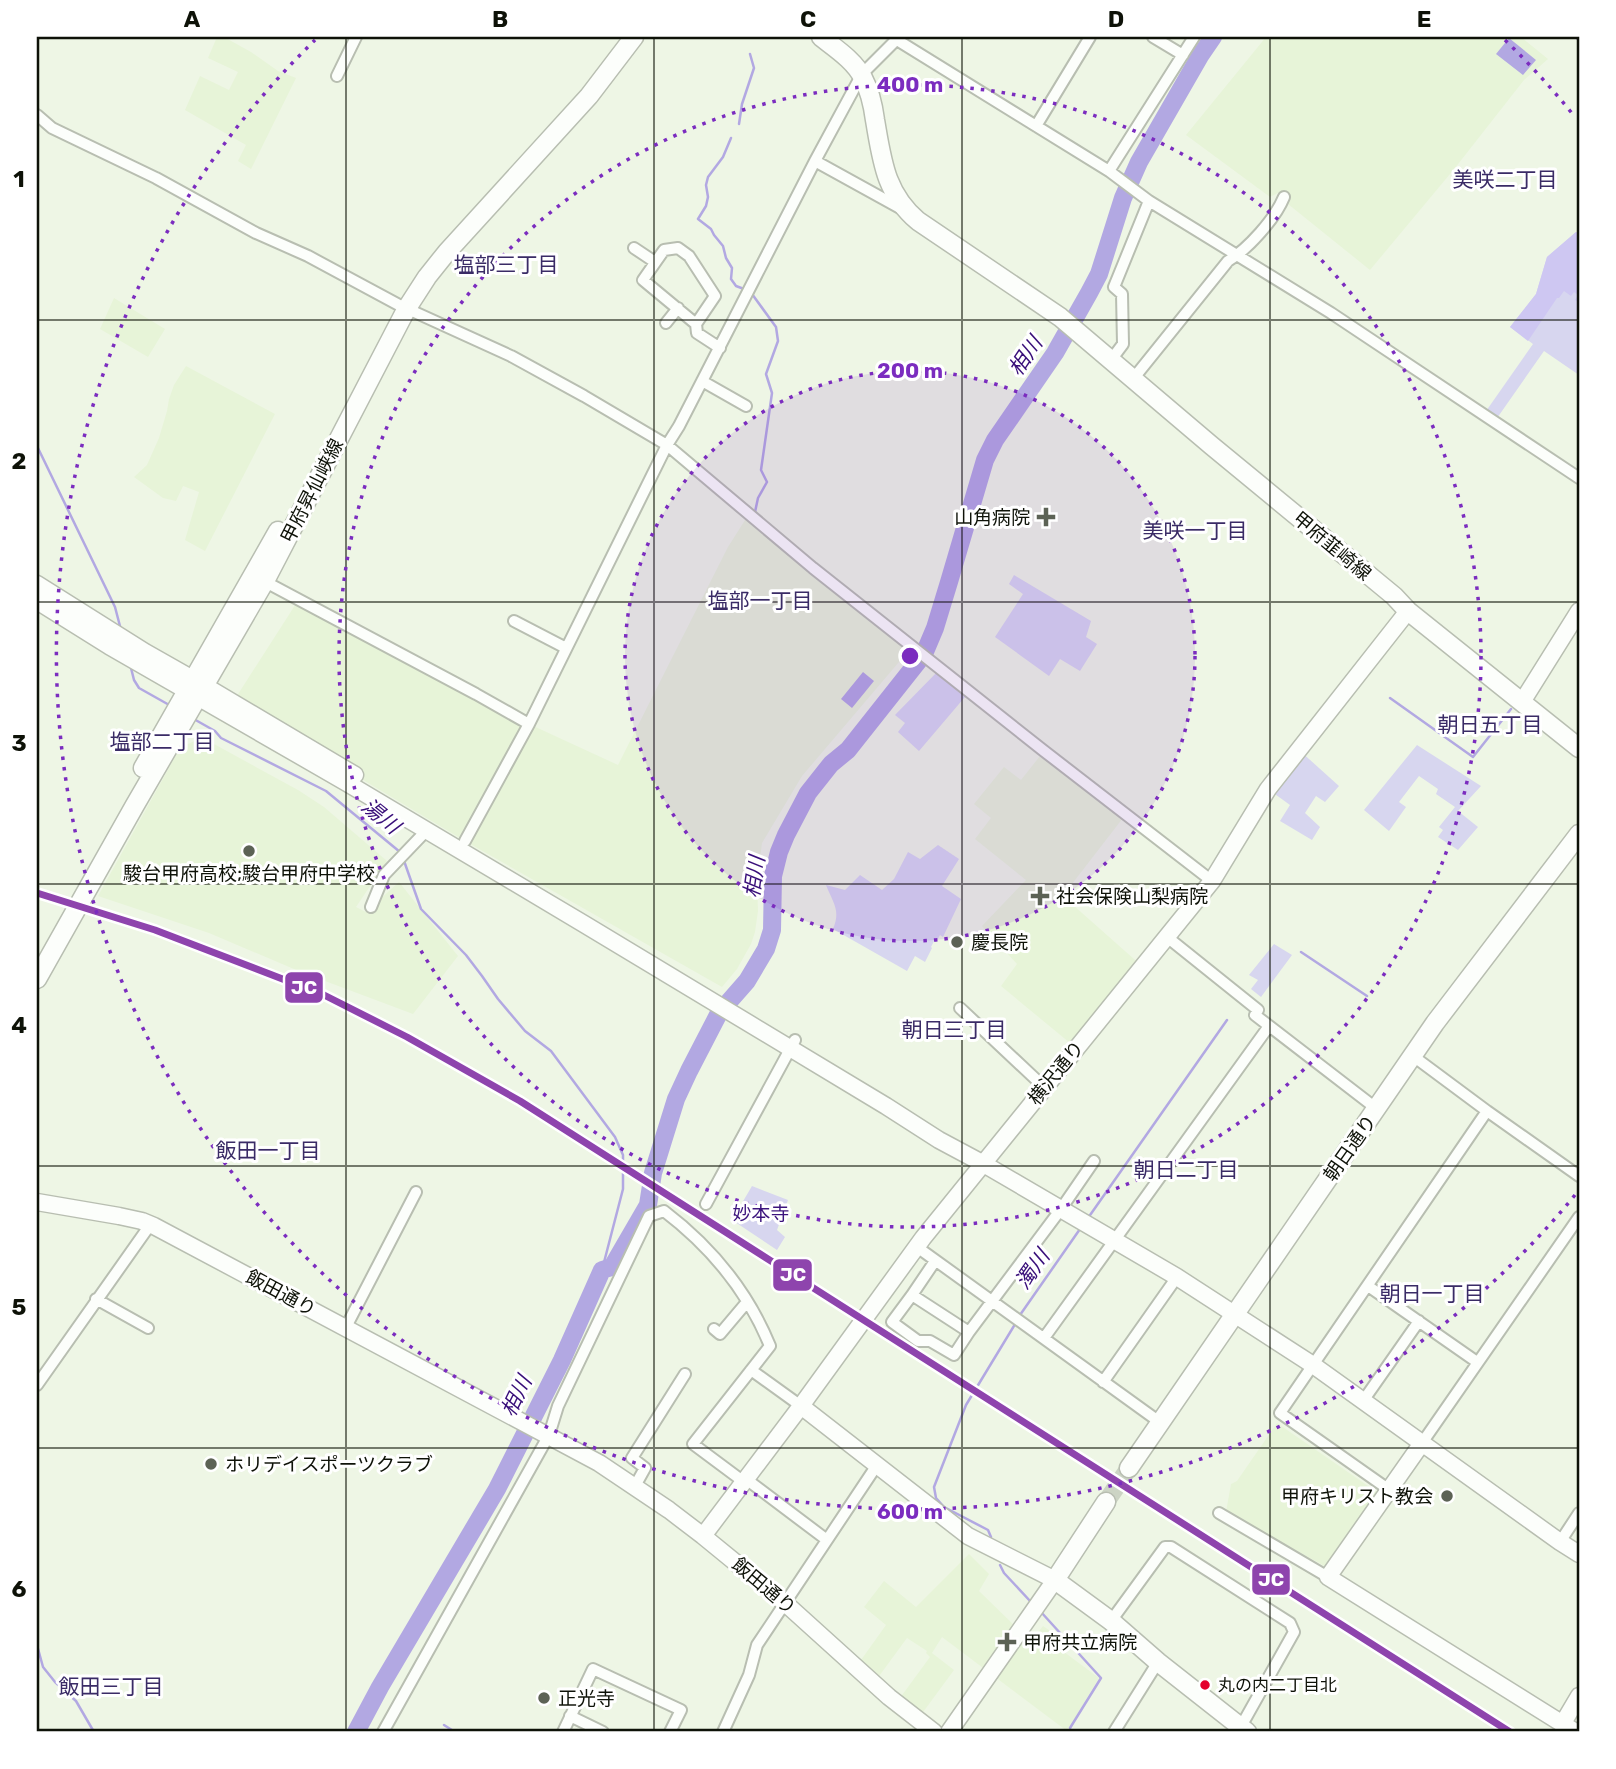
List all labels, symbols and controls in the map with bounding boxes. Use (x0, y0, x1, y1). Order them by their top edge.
text: A (184, 5, 201, 33)
text: B (492, 5, 508, 33)
text: C (800, 5, 816, 33)
text: D (1108, 5, 1124, 33)
text: E (1417, 5, 1431, 33)
text: 400 m (877, 72, 943, 97)
text: 1 (13, 165, 25, 193)
district label: 美咲二丁目 (1453, 167, 1558, 192)
district label: 塩部三丁目 (454, 252, 559, 277)
water label: 相川 (1003, 330, 1048, 380)
text: 200 m (877, 358, 943, 383)
street label: 甲府昇仙峡線 (276, 435, 348, 547)
text: 2 (12, 447, 26, 475)
place label: 山角病院 (954, 506, 1030, 529)
marker: 山角病院 (1036, 507, 1056, 527)
street label: 甲府韮崎線 (1288, 507, 1376, 585)
district label: 美咲一丁目 (1143, 518, 1248, 543)
district label: 塩部一丁目 (708, 588, 813, 613)
centre of rings (898, 644, 922, 668)
district label: 朝日五丁目 (1438, 712, 1543, 737)
text: 3 (11, 729, 27, 757)
district label: 塩部二丁目 (110, 729, 215, 754)
water label: 湯川 (357, 793, 407, 840)
marker: 駿台甲府高校;駿台甲府中学校 (241, 843, 257, 859)
water label: 相川 (739, 852, 770, 900)
place label: 駿台甲府高校;駿台甲府中学校 (123, 862, 375, 885)
place label: 社会保険山梨病院 (1056, 885, 1208, 908)
marker: 社会保険山梨病院 (1030, 886, 1050, 906)
place label: 慶長院 (971, 931, 1028, 954)
marker: 慶長院 (949, 934, 965, 950)
line badge: JC (284, 971, 324, 1004)
text: JC (291, 976, 317, 999)
text: 4 (11, 1011, 27, 1039)
district label: 朝日三丁目 (902, 1017, 1007, 1042)
street label: 横沢通り (1023, 1036, 1089, 1110)
street label: 朝日通り (1319, 1110, 1381, 1186)
district label: 飯田一丁目 (216, 1138, 321, 1163)
district label: 朝日二丁目 (1134, 1157, 1239, 1182)
park label: 妙本寺 (732, 1202, 790, 1225)
water label: 濁川 (1010, 1243, 1055, 1293)
line badge: JC (772, 1258, 813, 1292)
text: JC (780, 1263, 806, 1286)
street label: 飯田通り (242, 1265, 320, 1321)
district label: 朝日一丁目 (1380, 1281, 1485, 1306)
text: 5 (12, 1293, 27, 1321)
water label: 相川 (496, 1370, 537, 1420)
place label: ホリデイスポーツクラブ (225, 1453, 433, 1476)
marker: ホリデイスポーツクラブ (203, 1456, 219, 1472)
place label: 甲府キリスト教会 (1281, 1485, 1433, 1508)
marker: 甲府キリスト教会 (1439, 1488, 1455, 1504)
text: 600 m (877, 1499, 943, 1524)
street label: 飯田通り (727, 1553, 801, 1619)
line badge: JC (1251, 1563, 1291, 1596)
text: JC (1258, 1568, 1284, 1591)
text: 6 (12, 1575, 27, 1603)
place label: 甲府共立病院 (1023, 1631, 1137, 1654)
marker: 甲府共立病院 (997, 1632, 1017, 1652)
district label: 飯田三丁目 (59, 1674, 164, 1699)
place label: 丸の内二丁目北 (1218, 1675, 1337, 1695)
marker: 丸の内二丁目北 (1198, 1678, 1212, 1692)
place label: 正光寺 (558, 1687, 615, 1710)
marker: 正光寺 (536, 1690, 552, 1706)

